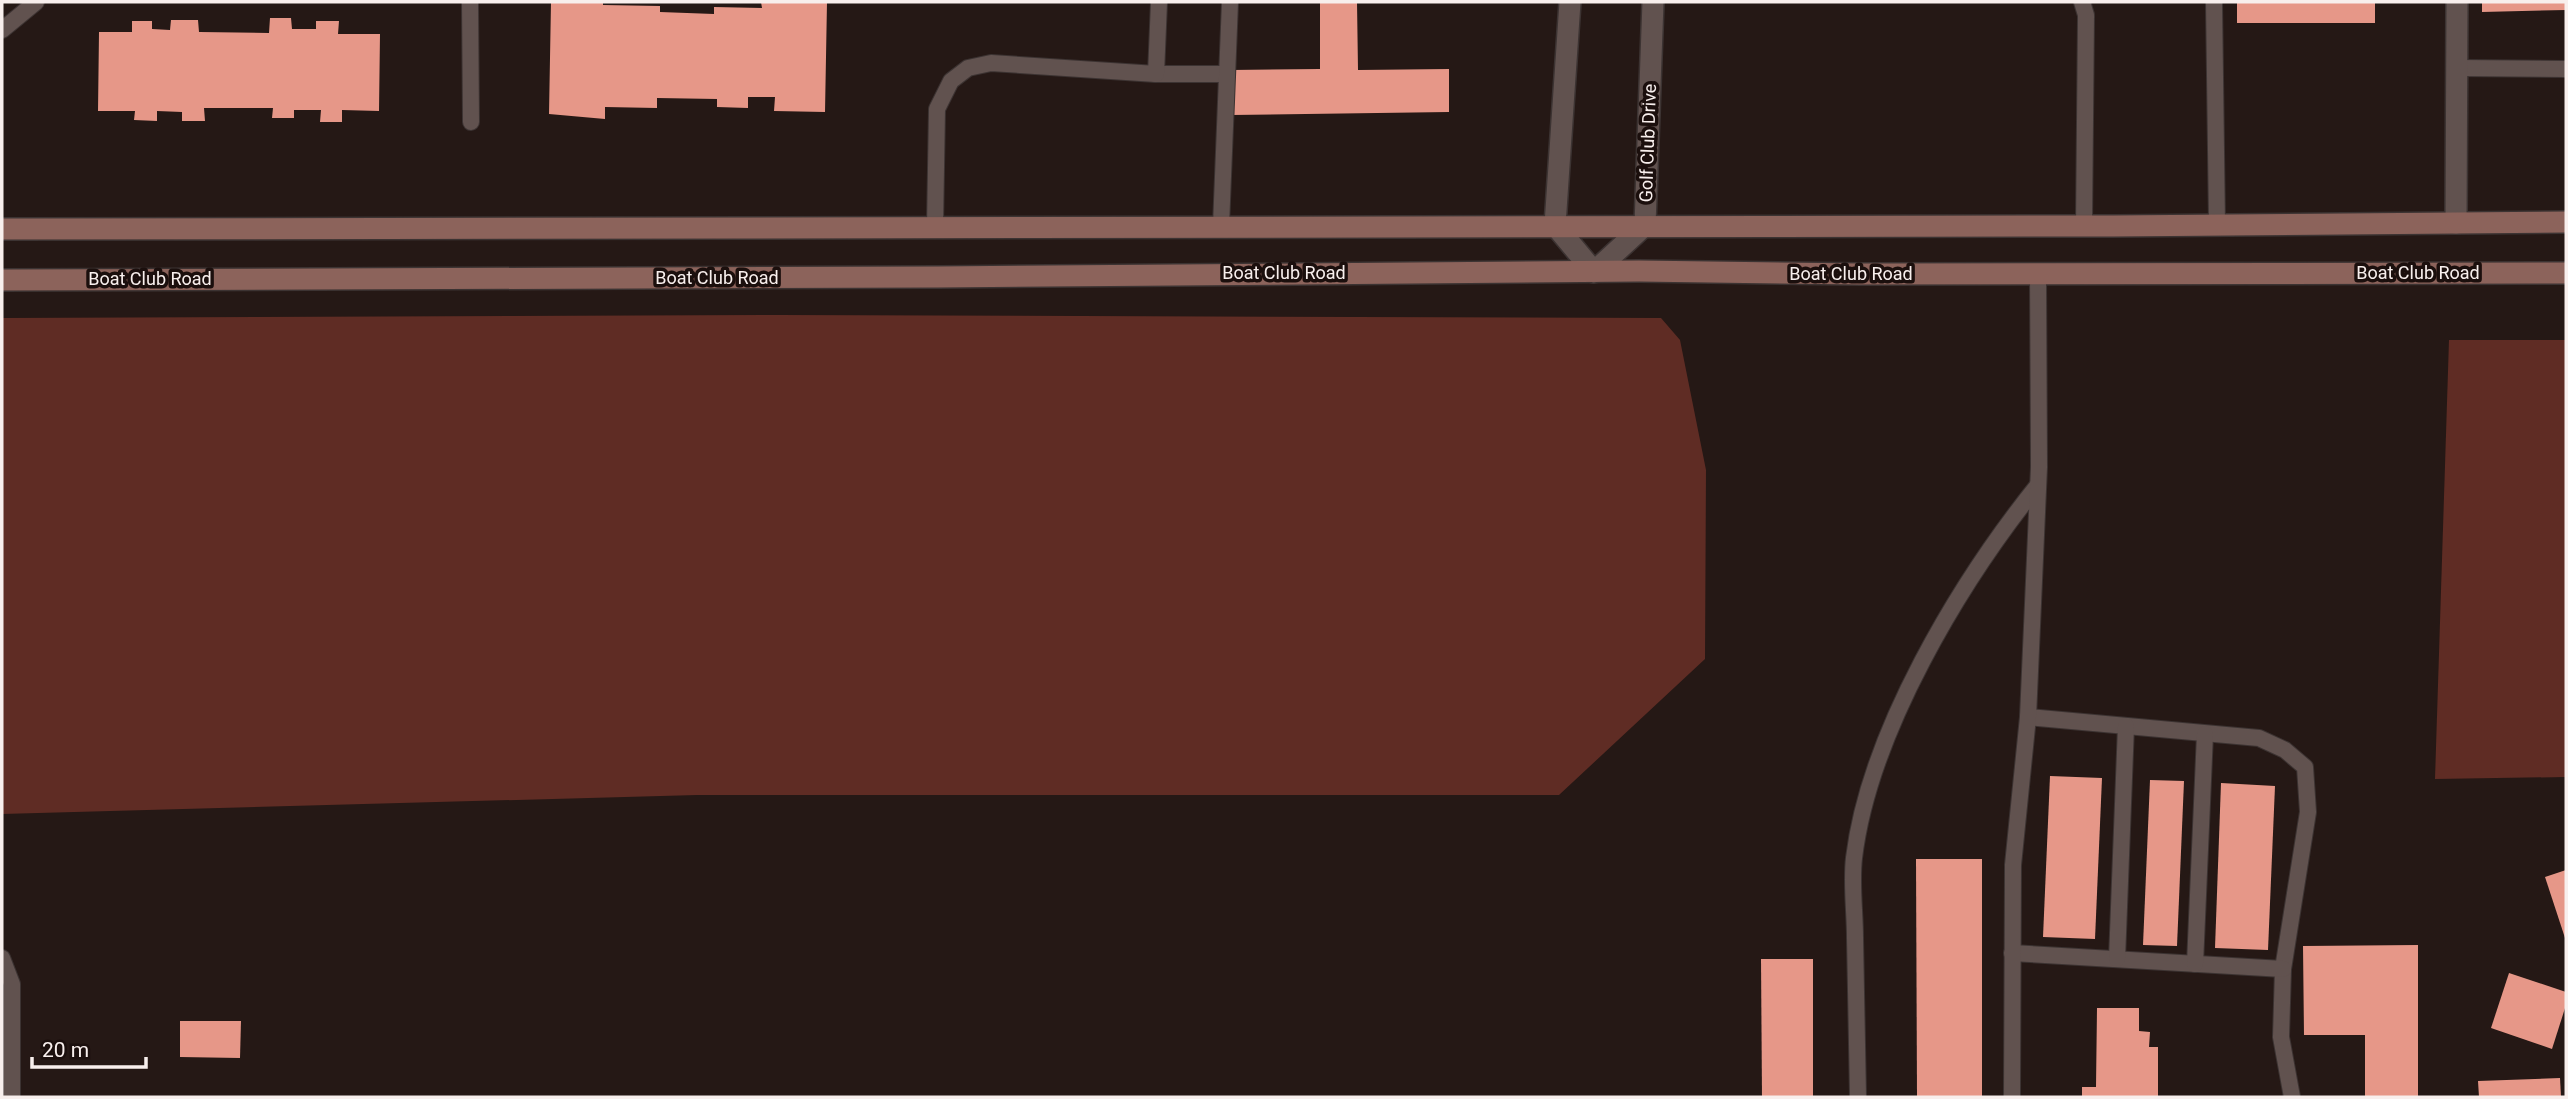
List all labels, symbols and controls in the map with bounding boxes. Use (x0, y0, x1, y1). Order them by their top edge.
street label: Golf Club Drive (1635, 83, 1660, 203)
street label: Boat Club Road (1222, 262, 1346, 283)
street label: Boat Club Road (2356, 262, 2480, 283)
street label: Boat Club Road (1789, 263, 1913, 284)
street label: Boat Club Road (655, 267, 779, 288)
street label: Boat Club Road (88, 268, 212, 289)
scale bar (32, 1026, 145, 1070)
text: 20 m (42, 1038, 89, 1062)

